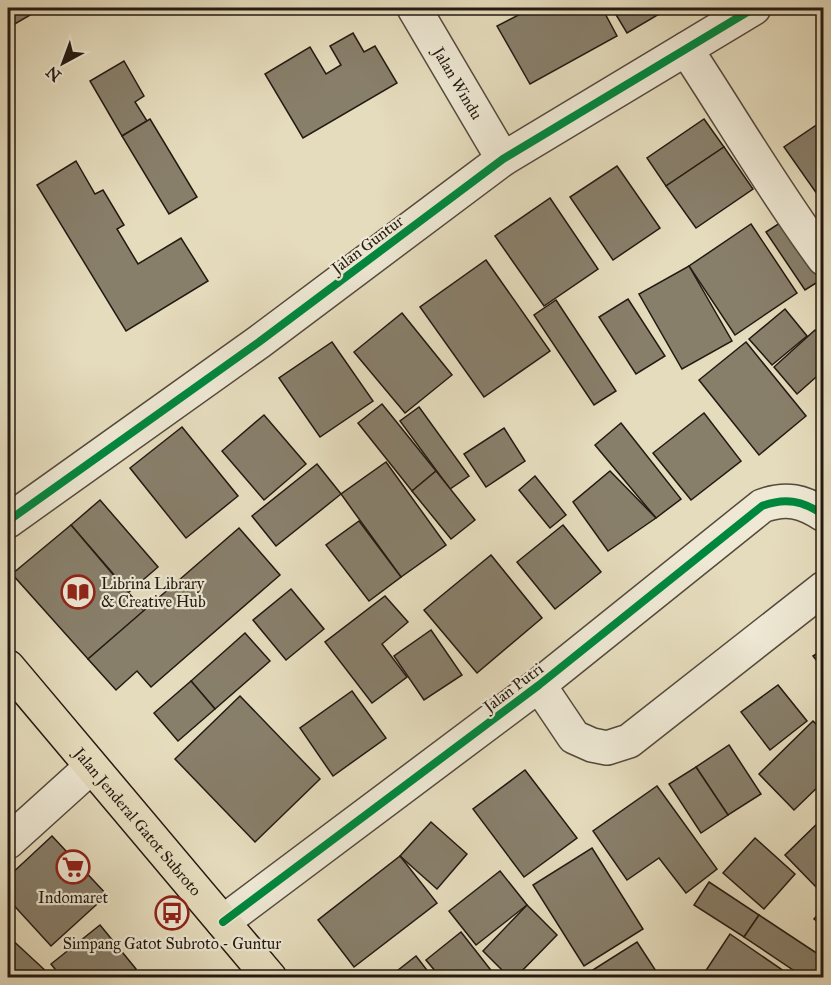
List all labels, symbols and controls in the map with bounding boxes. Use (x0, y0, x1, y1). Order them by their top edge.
north arrow (33, 33, 93, 93)
street label: Jalan Windu (427, 42, 487, 123)
text: N (42, 62, 65, 86)
street label: Jalan Guntur (326, 211, 408, 280)
library icon: Librina Library & Creative Hub (60, 574, 96, 610)
place label: Librina Library & Creative Hub (101, 574, 206, 611)
street label: Jalan Putri (478, 658, 548, 718)
street label: Jalan Jenderal Gatot Subroto (68, 742, 205, 900)
supermarket icon: Indomaret (55, 849, 91, 885)
place label: Indomaret (38, 888, 108, 907)
bus stop icon: Simpang Gatot Subroto - Guntur (154, 895, 190, 931)
place label: Simpang Gatot Subroto - Guntur (63, 934, 281, 954)

